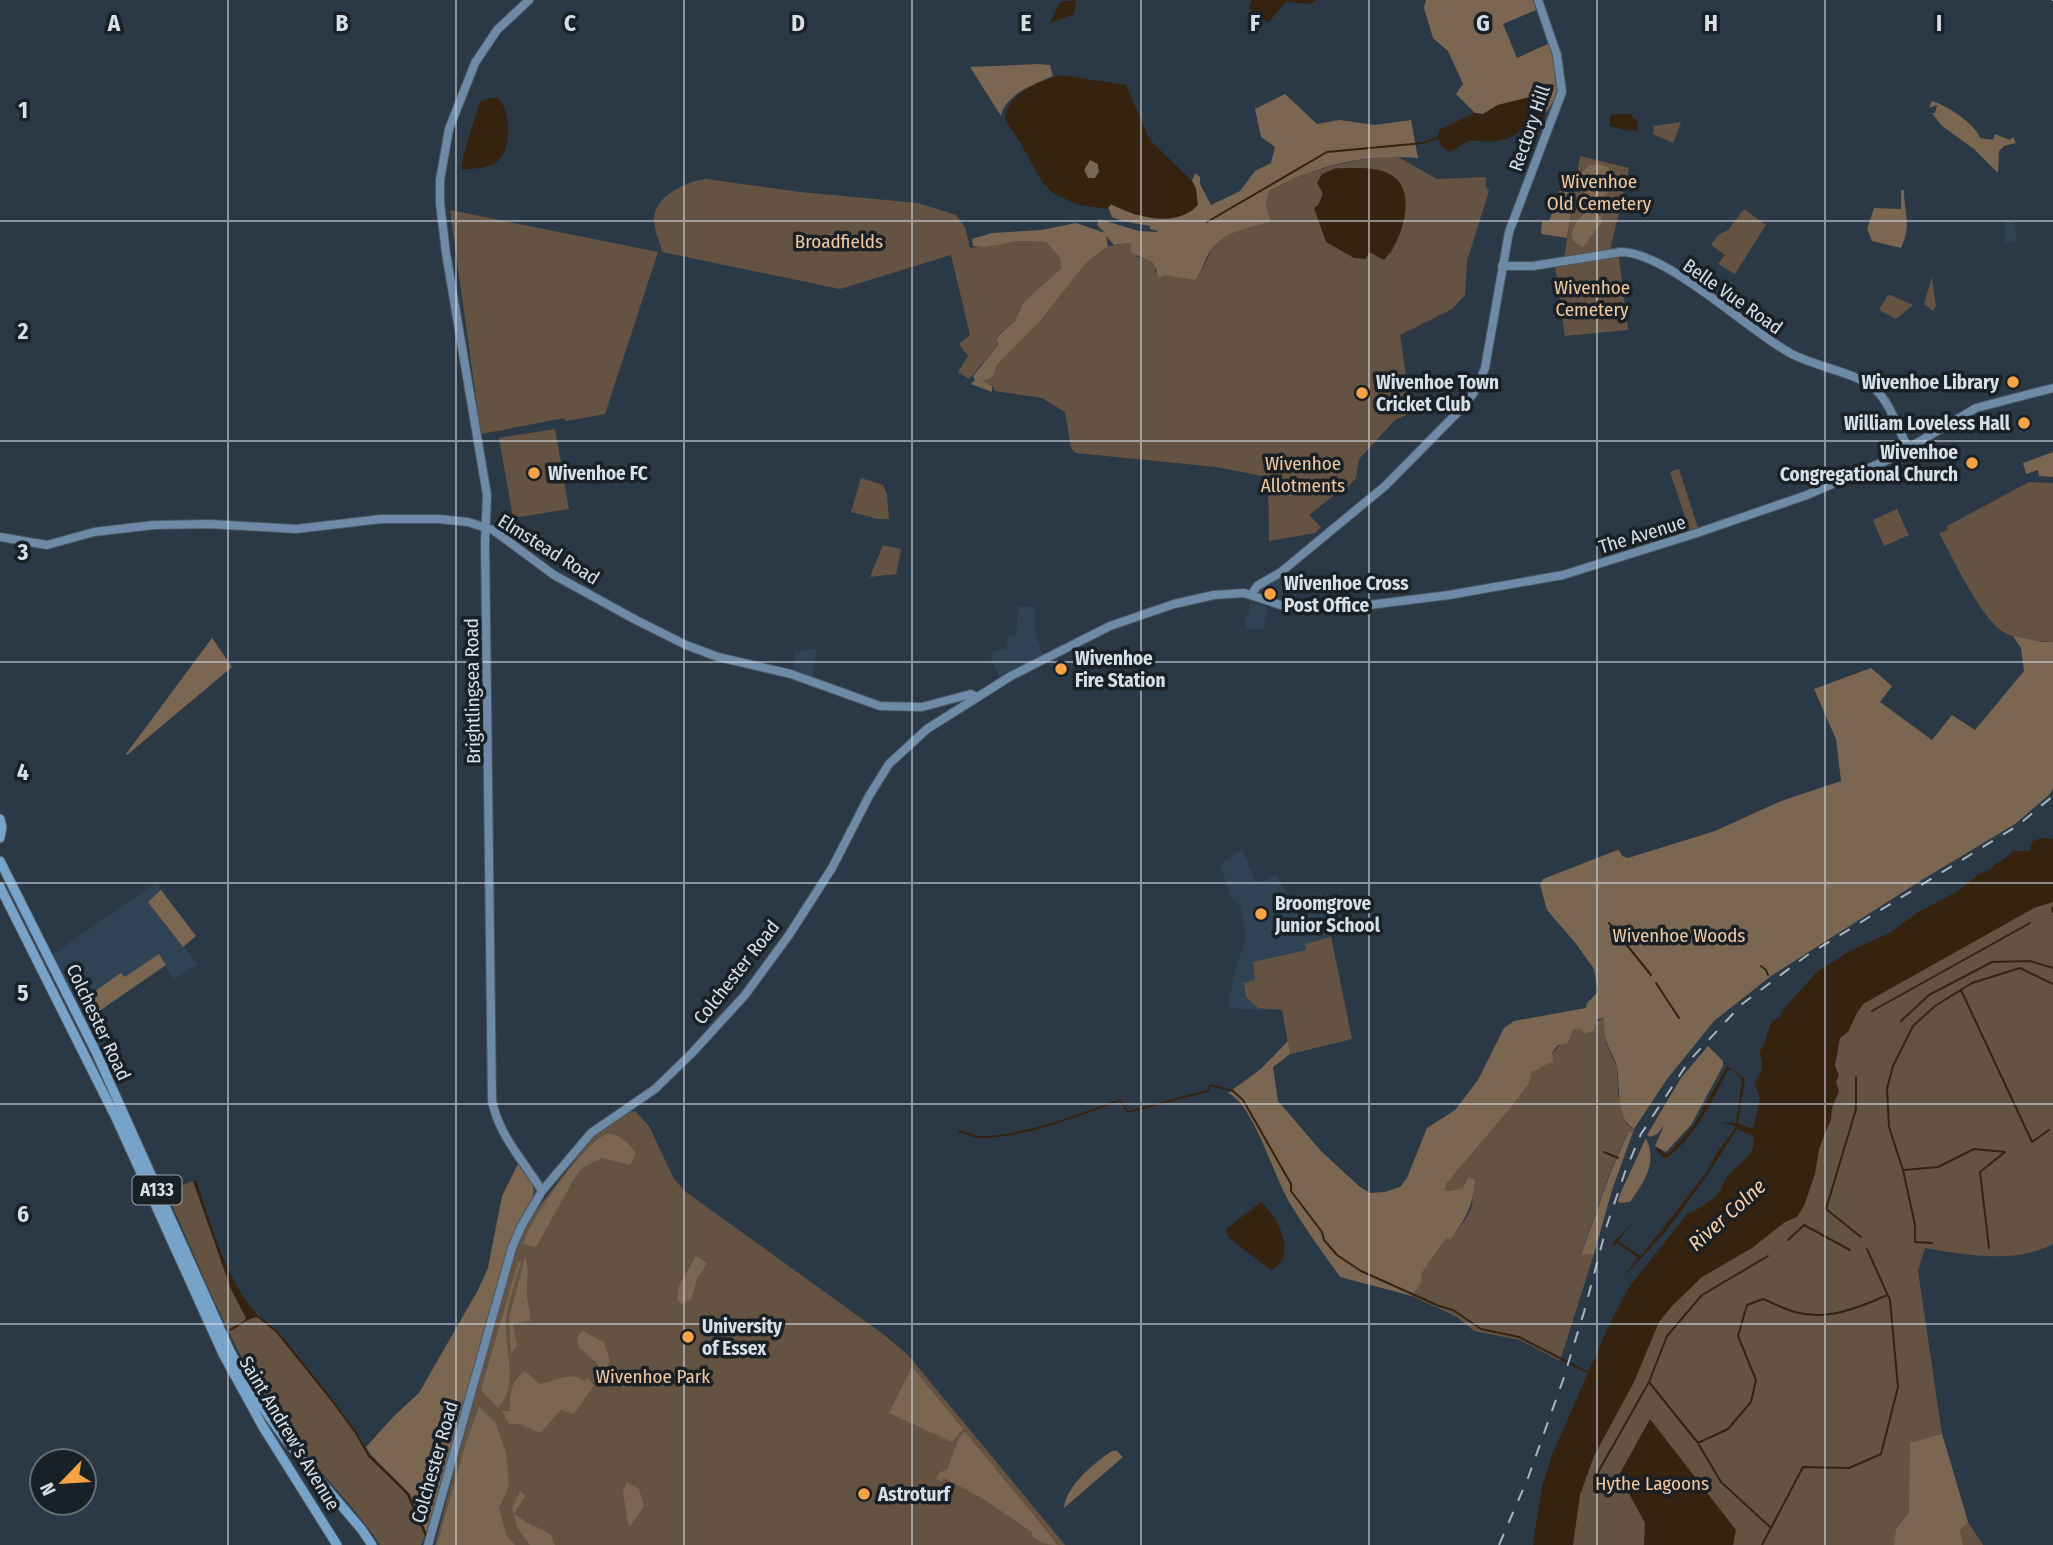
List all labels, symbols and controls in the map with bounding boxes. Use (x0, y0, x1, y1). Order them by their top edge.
text: A (107, 9, 121, 37)
text: B (336, 9, 349, 37)
text: C (564, 9, 576, 37)
text: D (791, 9, 805, 37)
text: E (1021, 9, 1032, 37)
text: F (1250, 9, 1260, 37)
text: G (1476, 9, 1490, 37)
text: H (1704, 9, 1718, 37)
text: I (1936, 9, 1942, 37)
street label: Rectory Hill (1504, 82, 1555, 174)
text: 1 (18, 96, 28, 124)
park label: Wivenhoe Old Cemetery (1547, 170, 1652, 215)
park label: Broadfields (795, 230, 883, 253)
street label: Belle Vue Road (1679, 254, 1787, 339)
park label: Wivenhoe Cemetery (1554, 276, 1630, 321)
text: 2 (17, 317, 29, 345)
place label: Wivenhoe Town Cricket Club (1376, 371, 1499, 416)
place label: Wivenhoe Library (1861, 371, 2000, 394)
marker: Wivenhoe Library (2005, 374, 2021, 390)
marker: Wivenhoe Town Cricket Club (1354, 385, 1370, 401)
place label: William Loveless Hall (1844, 412, 2011, 435)
marker: William Loveless Hall (2016, 415, 2032, 431)
place label: Wivenhoe Congregational Church (1780, 441, 1958, 486)
park label: Wivenhoe Allotments (1261, 452, 1345, 497)
marker: Wivenhoe Congregational Church (1964, 455, 1980, 471)
place label: Wivenhoe FC (548, 462, 648, 485)
marker: Wivenhoe FC (526, 465, 542, 481)
street label: Elmstead Road (494, 509, 604, 590)
street label: The Avenue (1596, 510, 1688, 559)
text: 3 (17, 538, 29, 566)
place label: Wivenhoe Cross Post Office (1284, 572, 1409, 617)
marker: Wivenhoe Cross Post Office (1262, 586, 1278, 602)
street label: Brightlingsea Road (460, 618, 485, 764)
place label: Wivenhoe Fire Station (1075, 647, 1165, 692)
marker: Wivenhoe Fire Station (1053, 661, 1069, 677)
text: 4 (17, 758, 29, 786)
place label: Broomgrove Junior School (1274, 892, 1381, 937)
marker: Broomgrove Junior School (1253, 906, 1269, 922)
street label: Colchester Road (689, 916, 784, 1029)
park label: Wivenhoe Woods (1613, 924, 1745, 947)
street label: Colchester Road (62, 960, 136, 1084)
text: 5 (17, 979, 29, 1007)
water label: River Colne (1683, 1173, 1771, 1257)
road number: A133 (132, 1176, 182, 1204)
text: 6 (17, 1200, 29, 1228)
place label: University of Essex (702, 1315, 783, 1360)
marker: University of Essex (680, 1329, 696, 1345)
street label: Saint Andrew's Avenue (234, 1352, 345, 1514)
park label: Wivenhoe Park (596, 1365, 710, 1388)
street label: Colchester Road (406, 1399, 463, 1526)
north arrow (28, 1447, 98, 1517)
park label: Hythe Lagoons (1595, 1472, 1709, 1495)
text: N (35, 1479, 61, 1499)
place label: Astroturf (877, 1483, 951, 1506)
marker: Astroturf (856, 1486, 872, 1502)

